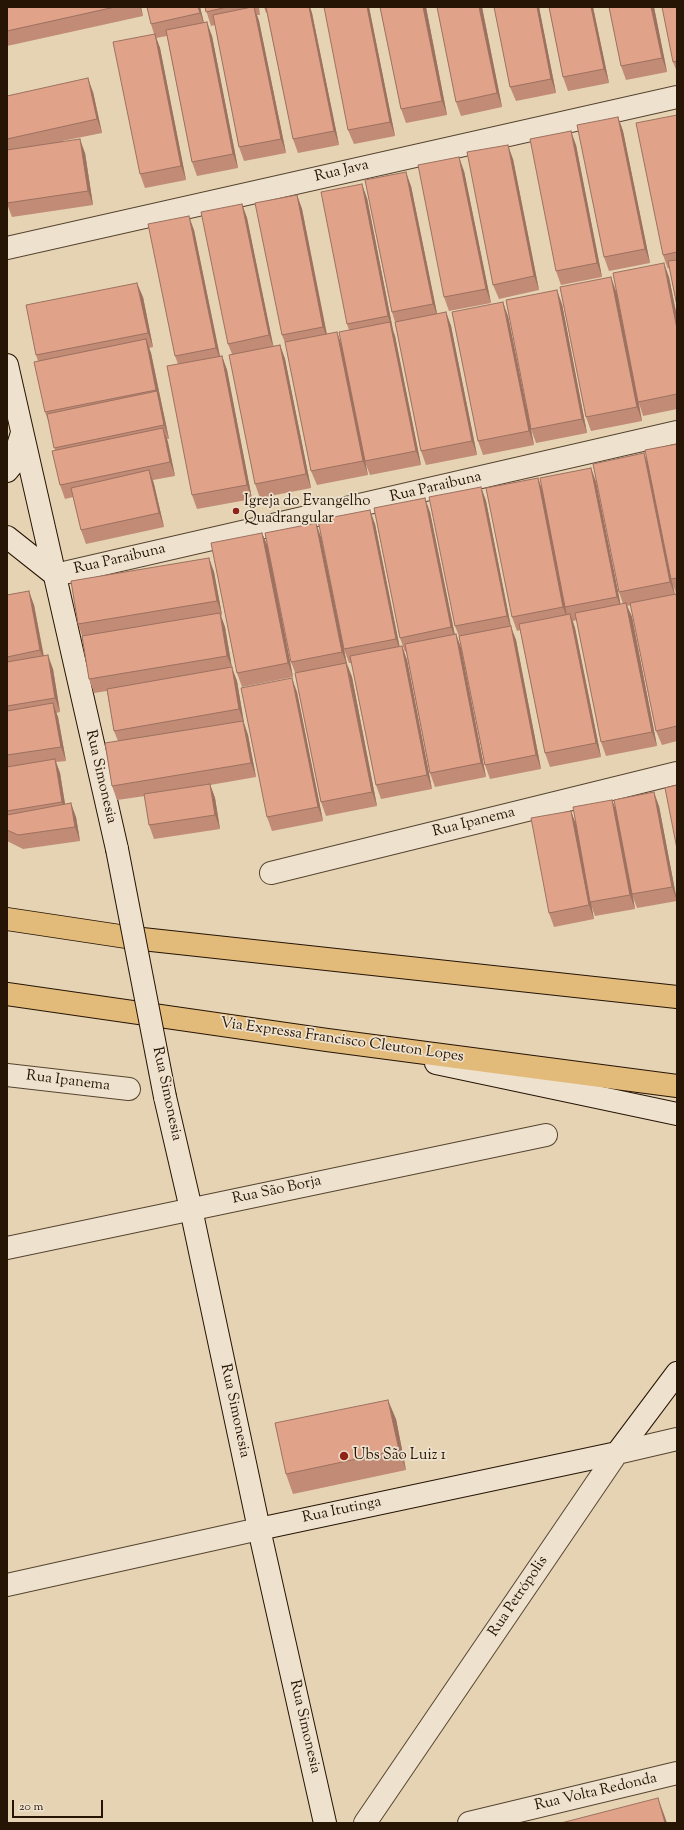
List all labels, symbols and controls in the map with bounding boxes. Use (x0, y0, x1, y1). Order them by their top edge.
street label: Rua Java (313, 157, 371, 187)
street label: Rua Paraibuna (389, 469, 483, 507)
place label: Igreja do Evangelho Quadrangular (244, 493, 370, 528)
marker: Igreja do Evangelho Quadrangular (231, 506, 241, 516)
street label: Rua Paraibuna (73, 541, 167, 579)
street label: Rua Simonesia (80, 728, 120, 826)
street label: Rua Ipanema (431, 804, 517, 842)
street label: Via Expressa Francisco Cleuton Lopes (219, 1015, 465, 1067)
street label: Rua Simonesia (147, 1045, 185, 1143)
street label: Rua Ipanema (25, 1068, 111, 1096)
street label: Rua São Borja (231, 1173, 323, 1209)
street label: Rua Simonesia (215, 1362, 253, 1460)
place label: Ubs São Luiz 1 (353, 1447, 446, 1465)
marker: Ubs São Luiz 1 (338, 1450, 350, 1462)
street label: Rua Itutinga (301, 1494, 383, 1528)
street label: Rua Petrópolis (485, 1553, 553, 1641)
street label: Rua Simonesia (284, 1678, 324, 1776)
street label: Rua Volta Redonda (533, 1770, 659, 1816)
scale bar (14, 1792, 105, 1818)
text: 20 m (19, 1798, 43, 1816)

